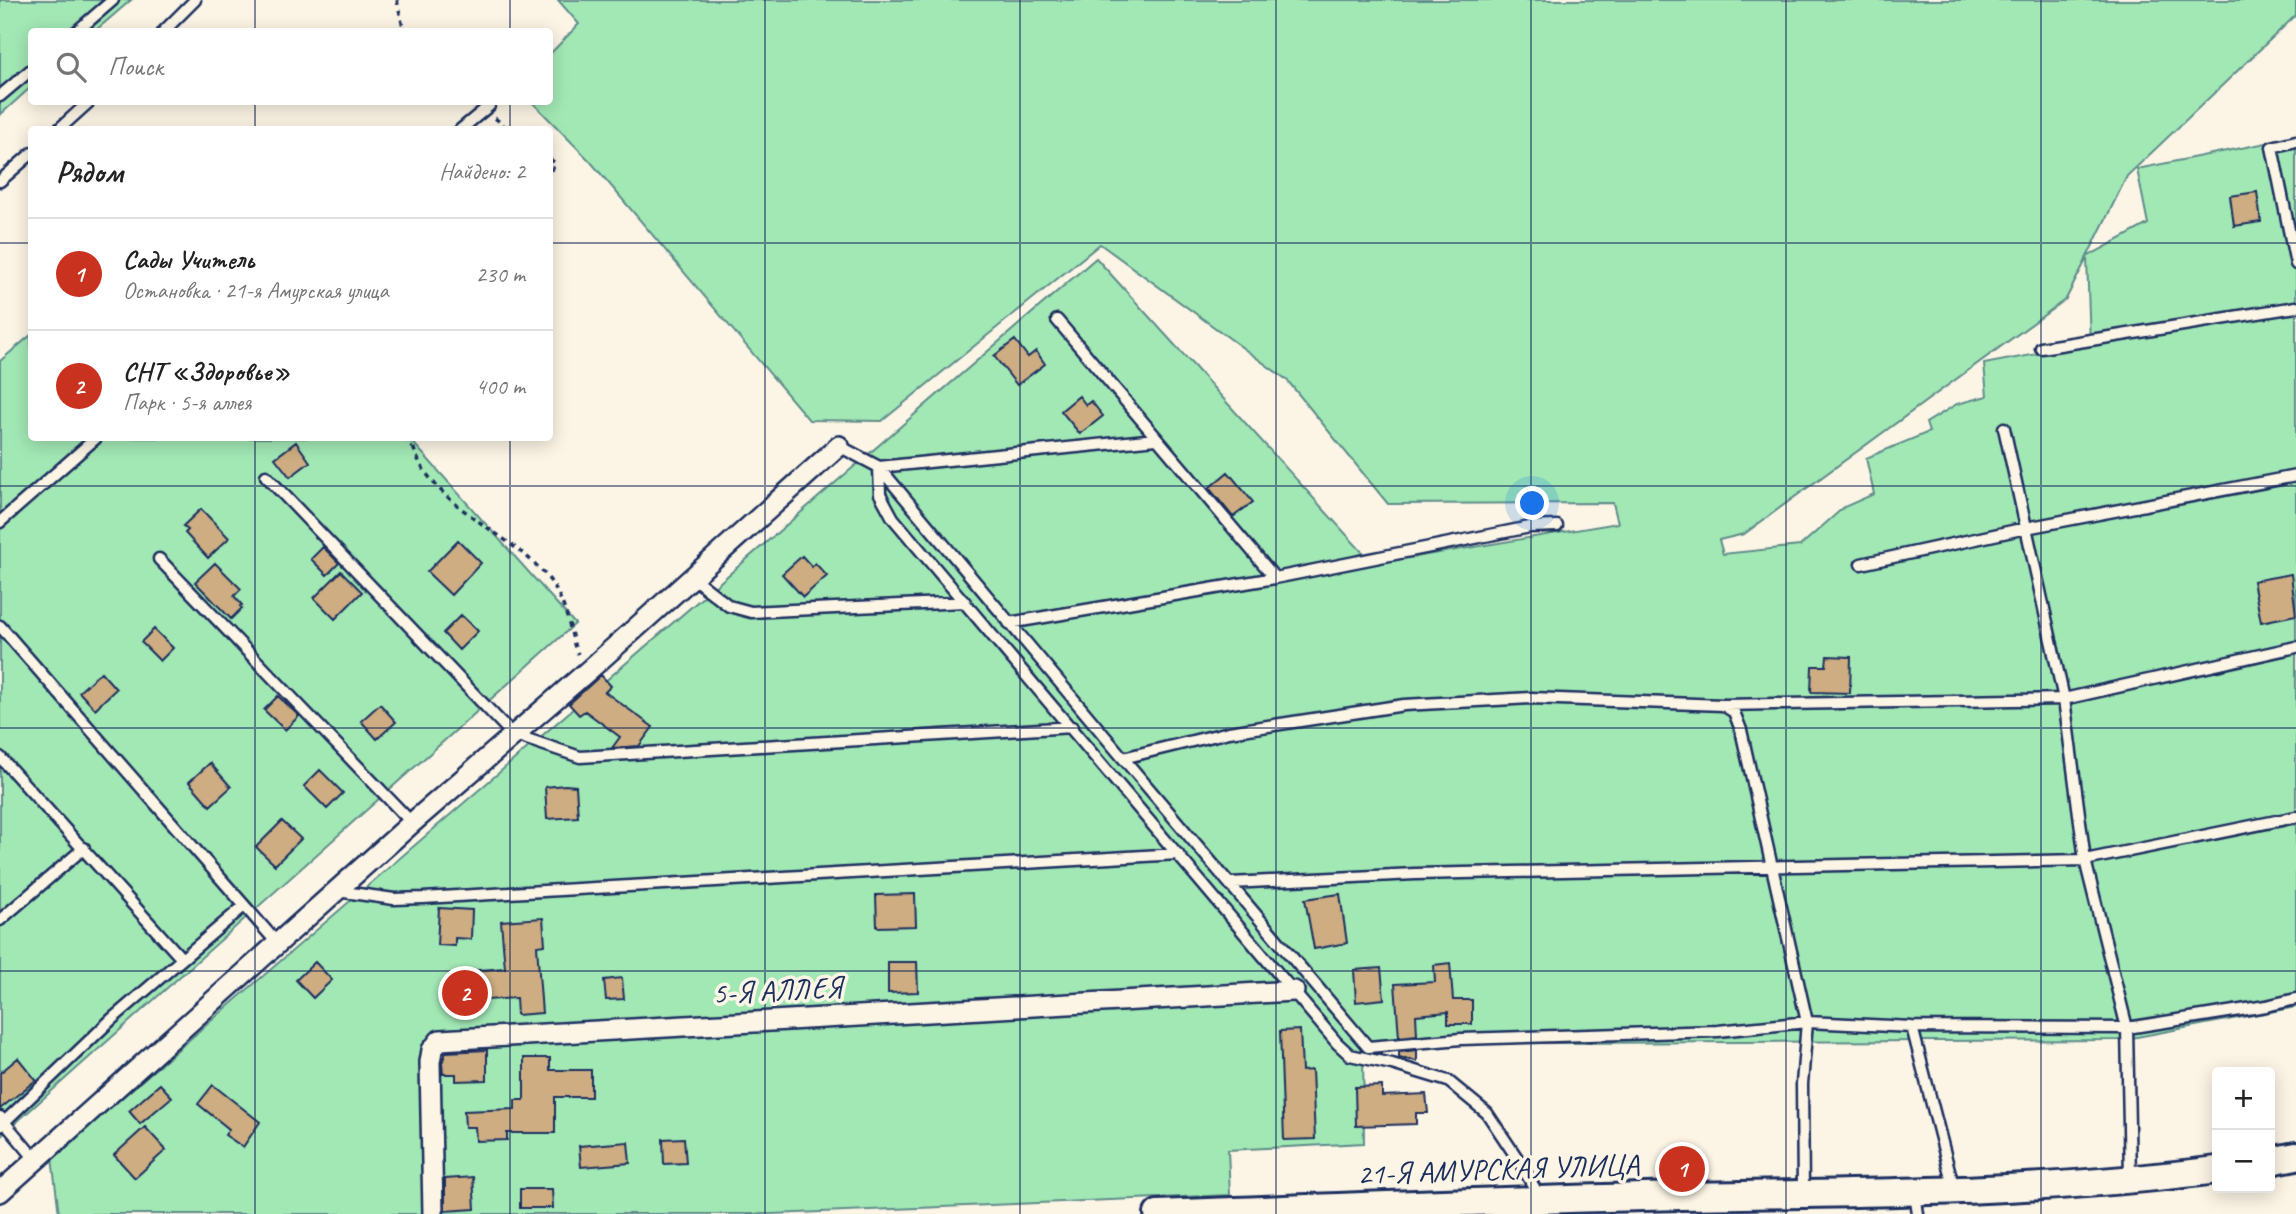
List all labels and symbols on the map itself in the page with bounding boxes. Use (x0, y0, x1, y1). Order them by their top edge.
your location (1515, 486, 1549, 520)
pin: 2 (442, 967, 488, 1019)
street label: 5-Я АЛЛЕЯ (711, 967, 847, 1012)
pin: 1 (1659, 1143, 1705, 1195)
street label: 21-Я АМУРСКАЯ УЛИЦА (1356, 1145, 1640, 1193)

